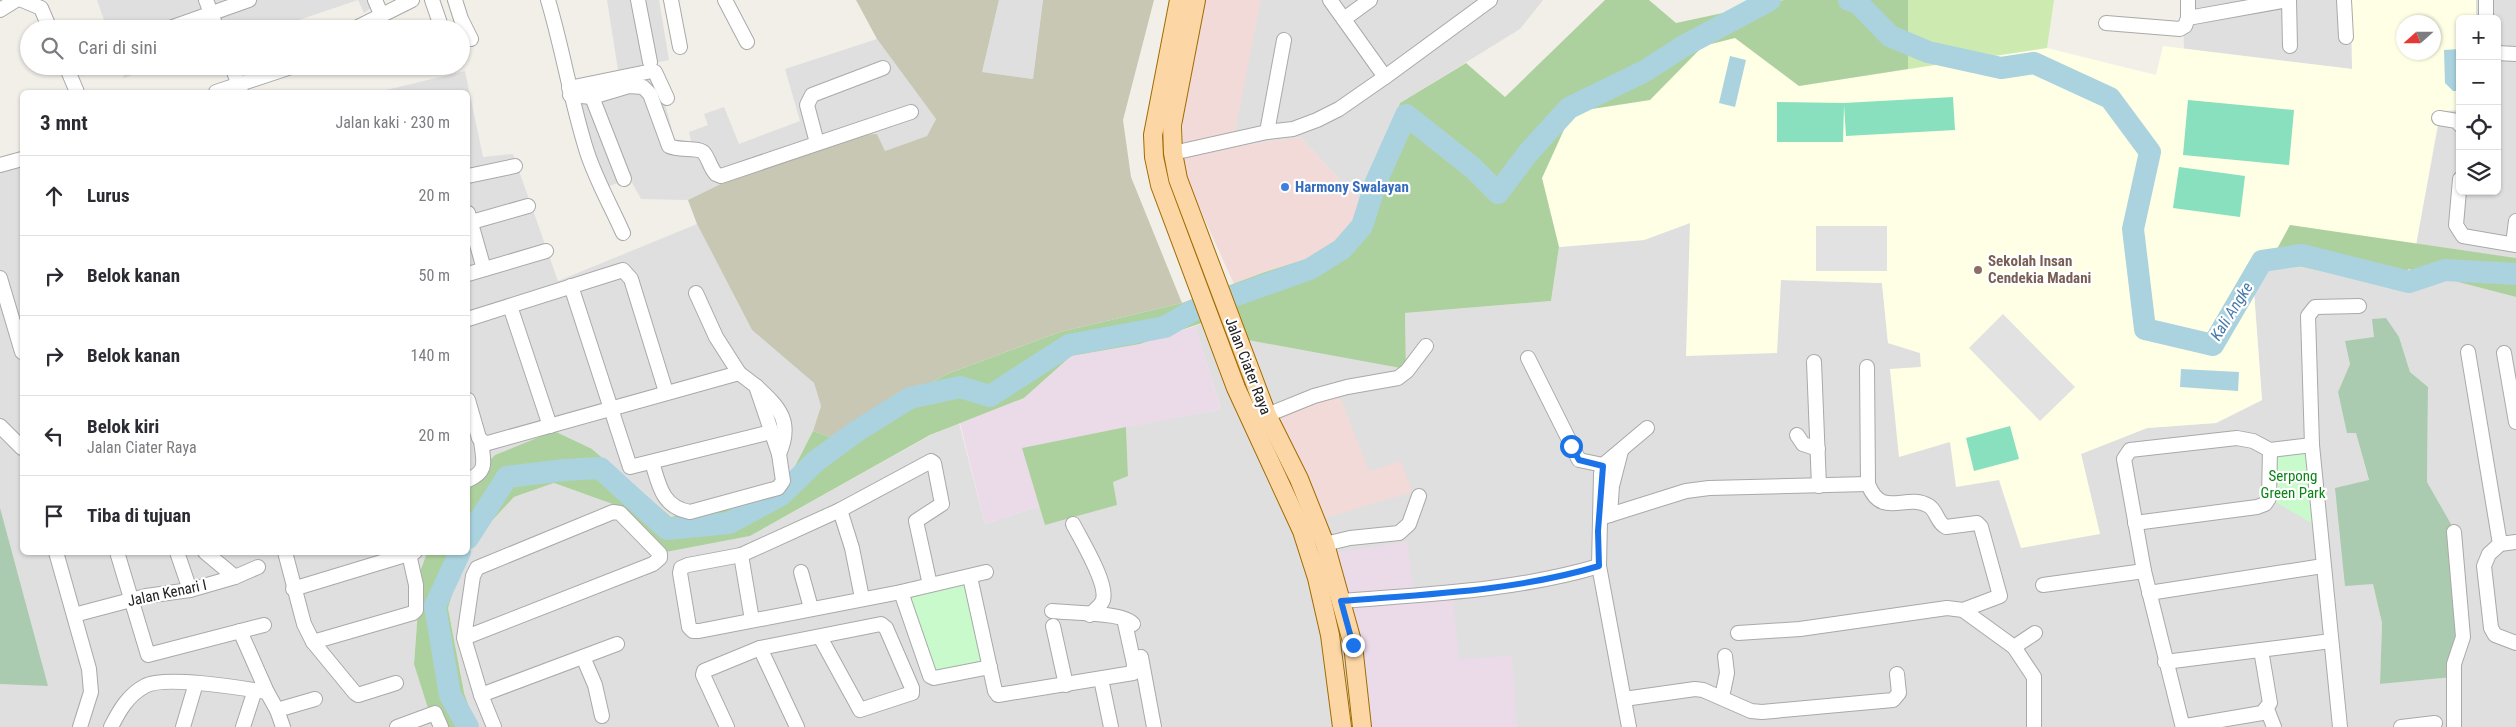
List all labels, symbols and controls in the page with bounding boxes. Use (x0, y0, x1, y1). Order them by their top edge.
north arrow (2396, 15, 2441, 60)
map controls (2456, 15, 2501, 195)
button: + (2456, 15, 2501, 60)
search box (20, 20, 470, 75)
icon: search (38, 34, 66, 62)
text: Cari di sini (78, 36, 157, 59)
button: − (2456, 60, 2501, 105)
button: locate (2456, 105, 2501, 150)
text: 3 mnt (40, 111, 88, 135)
text: Jalan kaki · 230 m (335, 113, 450, 132)
button: layers (2456, 150, 2501, 195)
place label: Harmony Swalayan (1295, 178, 1409, 196)
marker: Harmony Swalayan (1279, 181, 1291, 193)
icon: ahead (40, 182, 68, 210)
text: Lurus (87, 184, 130, 207)
text: 20 m (418, 186, 450, 205)
place label: Sekolah Insan Cendekia Madani (1988, 252, 2091, 287)
icon: right (40, 262, 68, 290)
text: Belok kanan (87, 264, 180, 287)
marker: Sekolah Insan Cendekia Madani (1972, 264, 1984, 276)
text: 50 m (418, 266, 450, 285)
water label: Kali Angke (2206, 279, 2257, 344)
street label: Jalan Ciater Raya (1221, 315, 1275, 417)
icon: right (40, 342, 68, 370)
text: Belok kanan (87, 344, 180, 367)
text: 140 m (411, 346, 450, 365)
text: Belok kiri (87, 415, 159, 438)
icon: left (40, 422, 68, 450)
text: 20 m (418, 426, 450, 445)
route start (1560, 435, 1583, 458)
text: Jalan Ciater Raya (87, 438, 197, 457)
park label: Serpong Green Park (2261, 467, 2326, 502)
icon: arrive (40, 502, 68, 530)
text: Tiba di tujuan (87, 504, 191, 527)
street label: Jalan Kenari I (126, 576, 208, 610)
route end (1342, 634, 1365, 657)

